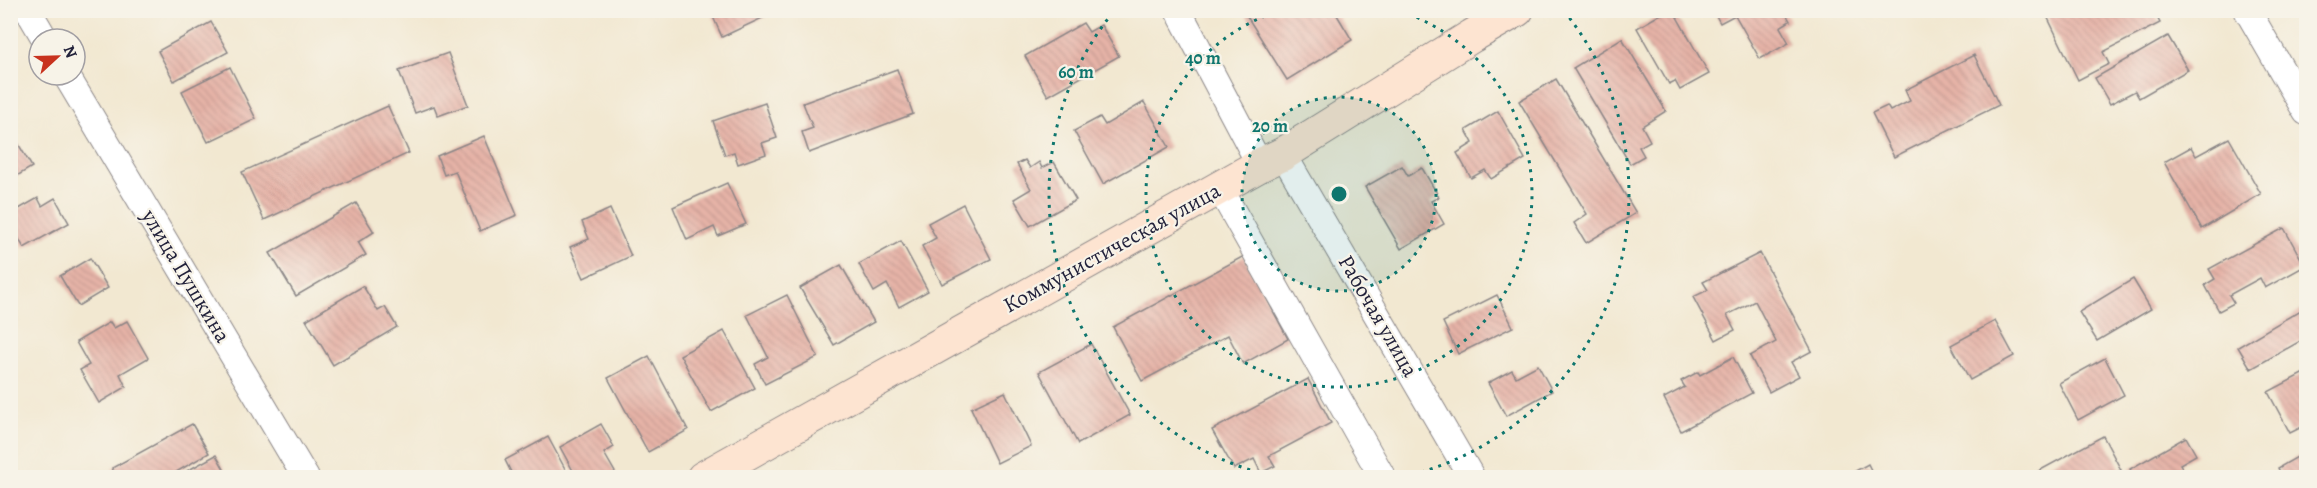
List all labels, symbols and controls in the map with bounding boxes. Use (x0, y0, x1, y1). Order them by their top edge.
north arrow (27, 27, 87, 87)
text: N (58, 42, 82, 62)
text: 40 m (1185, 46, 1221, 70)
text: 60 m (1058, 60, 1094, 84)
text: 20 m (1252, 114, 1288, 138)
street label: Коммунистическая улица (998, 175, 1227, 320)
centre of rings (1329, 184, 1349, 204)
street label: улица Пушкина (134, 203, 238, 349)
street label: Рабочая улица (1331, 249, 1426, 383)

